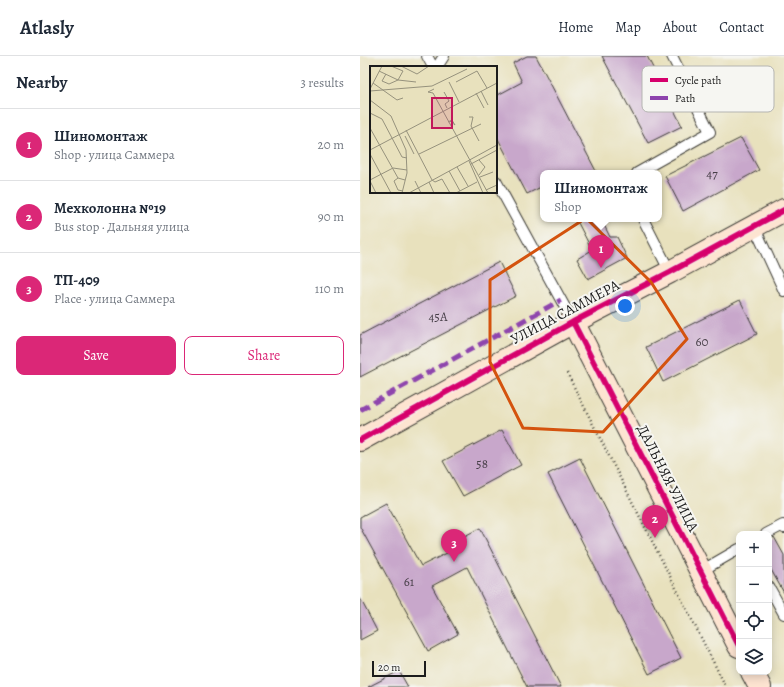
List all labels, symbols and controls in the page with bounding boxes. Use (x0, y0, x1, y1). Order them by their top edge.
text: Atlasly (20, 15, 74, 41)
text: Home (558, 18, 593, 37)
text: Map (615, 18, 641, 37)
text: About (663, 18, 697, 37)
text: Contact (719, 18, 764, 37)
inset map (370, 66, 497, 193)
legend (642, 66, 774, 112)
text: Nearby (16, 71, 67, 94)
text: Cycle path (675, 73, 722, 88)
text: 3 results (300, 74, 344, 91)
text: Path (675, 91, 696, 106)
text: Шиномонтаж (54, 126, 148, 146)
text: 1 (27, 136, 31, 153)
text: 20 m (318, 136, 344, 153)
text: Shop · улица Саммера (54, 146, 175, 163)
house number: 47 (706, 165, 718, 182)
popup (540, 170, 662, 222)
text: Шиномонтаж (554, 178, 648, 198)
text: Мехколонна №19 (54, 198, 166, 218)
text: Shop (554, 198, 581, 215)
text: 2 (26, 208, 32, 225)
text: 90 m (318, 208, 344, 225)
text: Bus stop · Дальняя улица (54, 218, 190, 235)
pin: 1 (588, 235, 614, 268)
text: ТП-409 (54, 270, 100, 290)
street label: УЛИЦА САММЕРА (507, 275, 623, 349)
text: 3 (26, 280, 32, 297)
text: 110 m (315, 280, 344, 297)
text: Place · улица Саммера (54, 290, 175, 307)
your location (615, 296, 635, 316)
house number: 45А (428, 308, 448, 325)
house number: 60 (696, 333, 709, 350)
button: Save (16, 336, 176, 375)
button: Share (184, 336, 344, 375)
street label: ДАЛЬНЯЯ УЛИЦА (632, 421, 704, 535)
house number: 58 (476, 455, 488, 472)
pin: 2 (642, 505, 668, 538)
pin: 3 (441, 529, 467, 562)
map controls (736, 531, 772, 675)
button: + (736, 531, 772, 567)
button: − (736, 567, 772, 603)
house number: 61 (404, 573, 415, 590)
button: locate (736, 603, 772, 639)
button: layers (736, 639, 772, 675)
scale bar (372, 659, 426, 678)
text: 20 m (378, 660, 400, 675)

